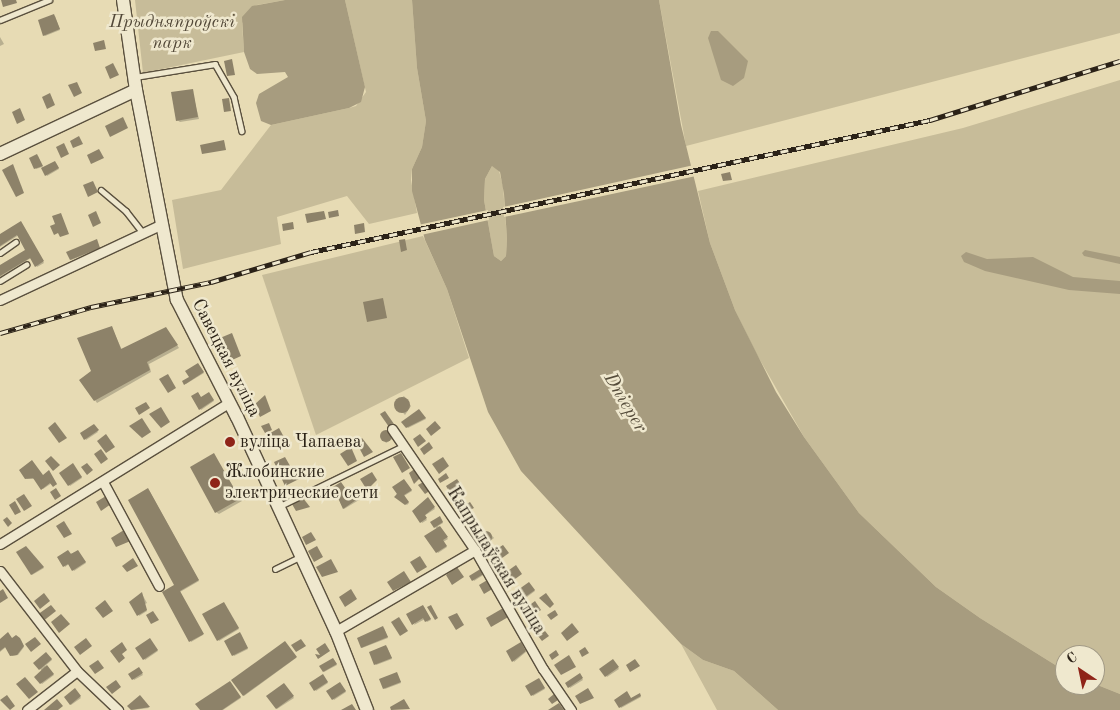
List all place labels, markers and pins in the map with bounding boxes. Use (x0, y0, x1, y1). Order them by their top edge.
place label: вуліца Чапаева (240, 431, 362, 453)
marker: вуліца Чапаева (224, 436, 236, 448)
place label: Жлобинские электрические сети (225, 462, 378, 504)
marker: Жлобинские электрические сети (209, 477, 221, 489)

